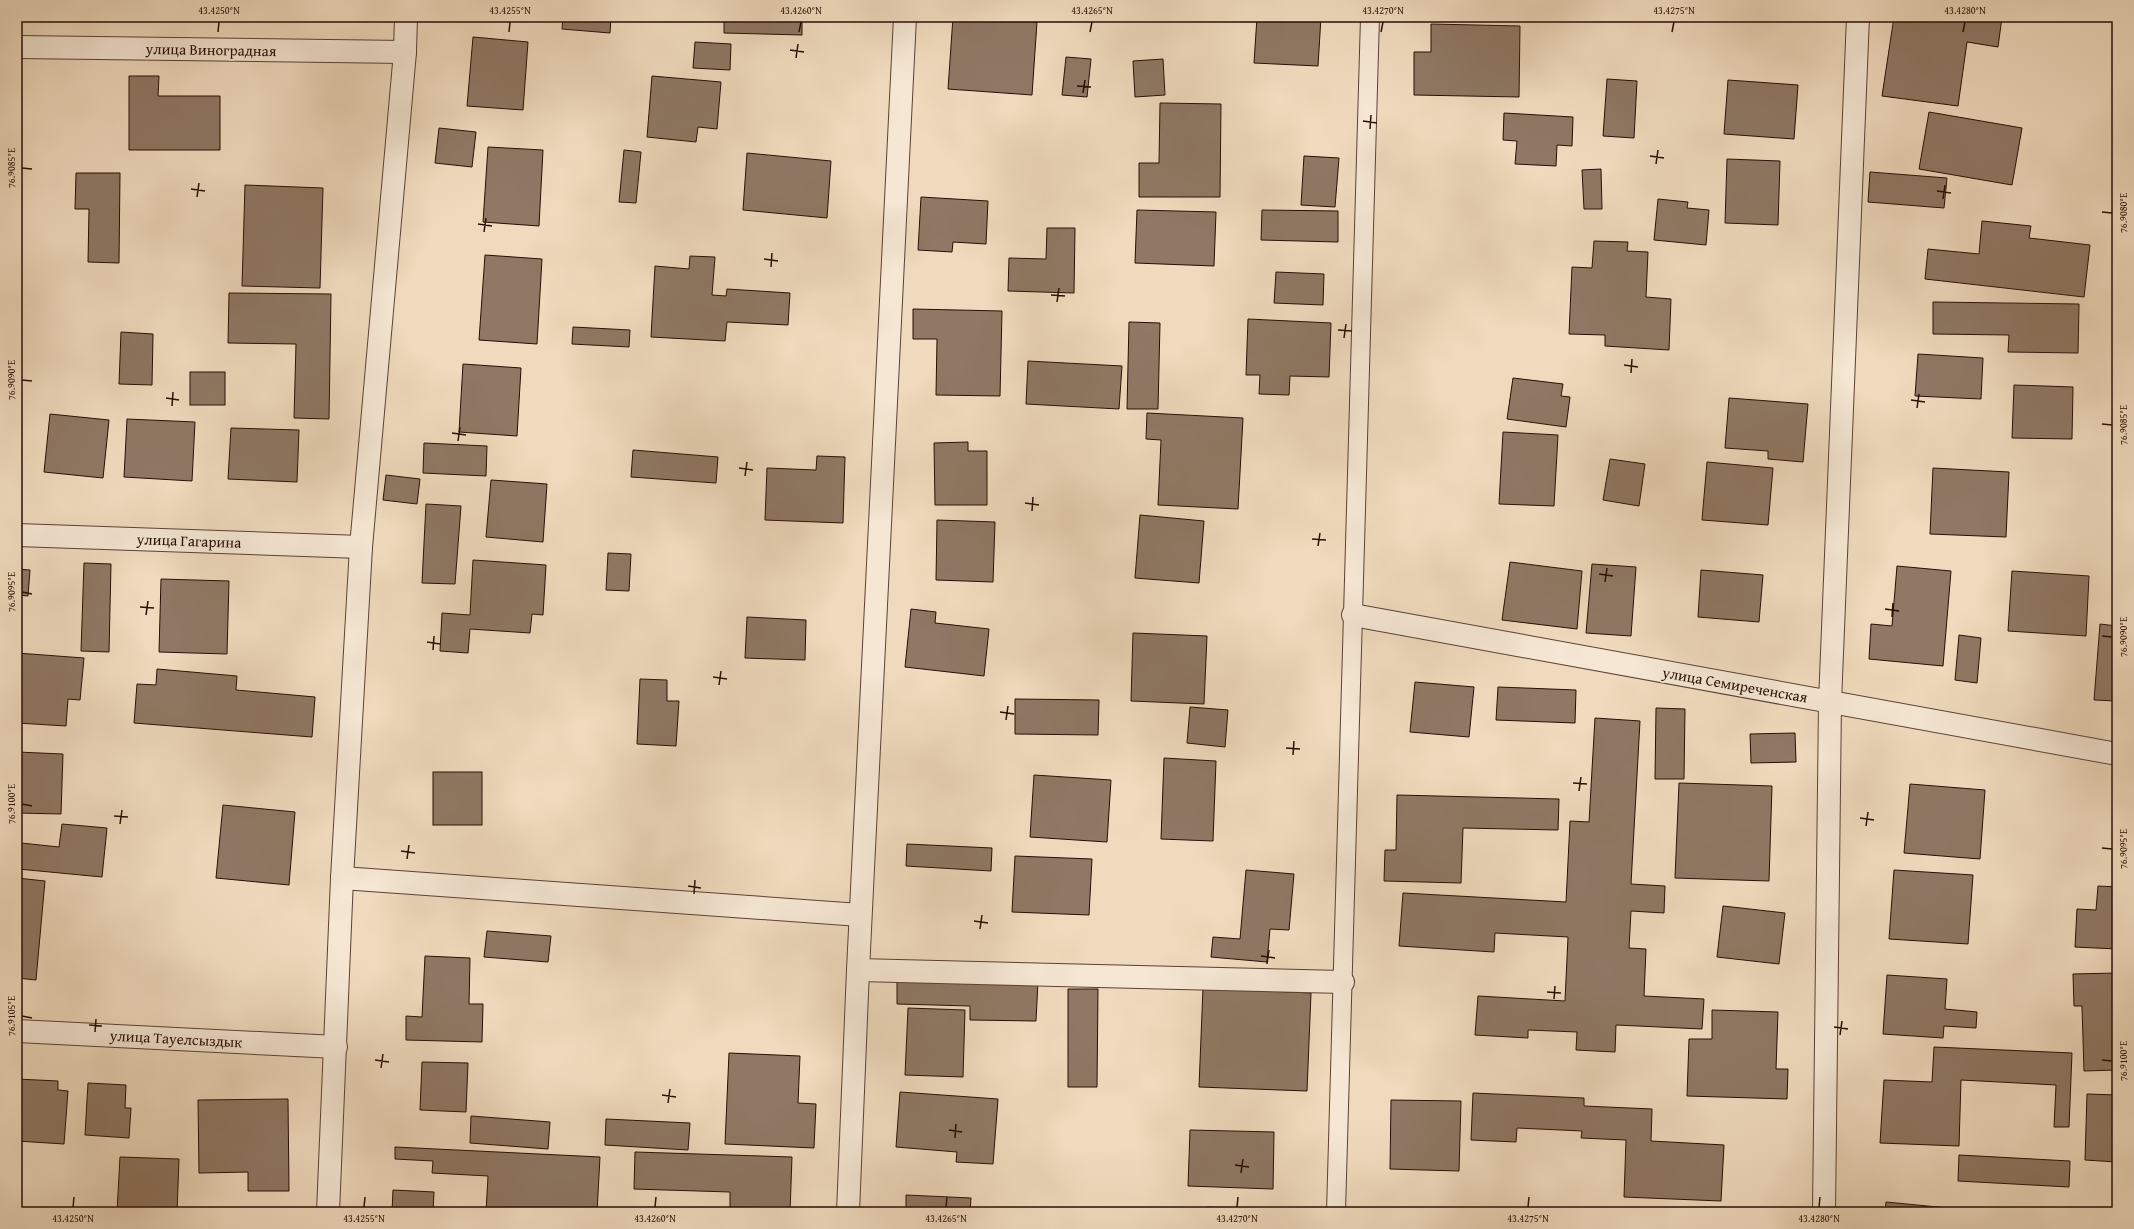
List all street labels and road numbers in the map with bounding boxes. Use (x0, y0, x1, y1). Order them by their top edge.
street label: улица Виноградная (144, 38, 277, 61)
street label: улица Гагарина (135, 528, 242, 553)
street label: улица Семиреченская (1660, 661, 1810, 708)
street label: улица Тауелсыздык (108, 1024, 243, 1052)

